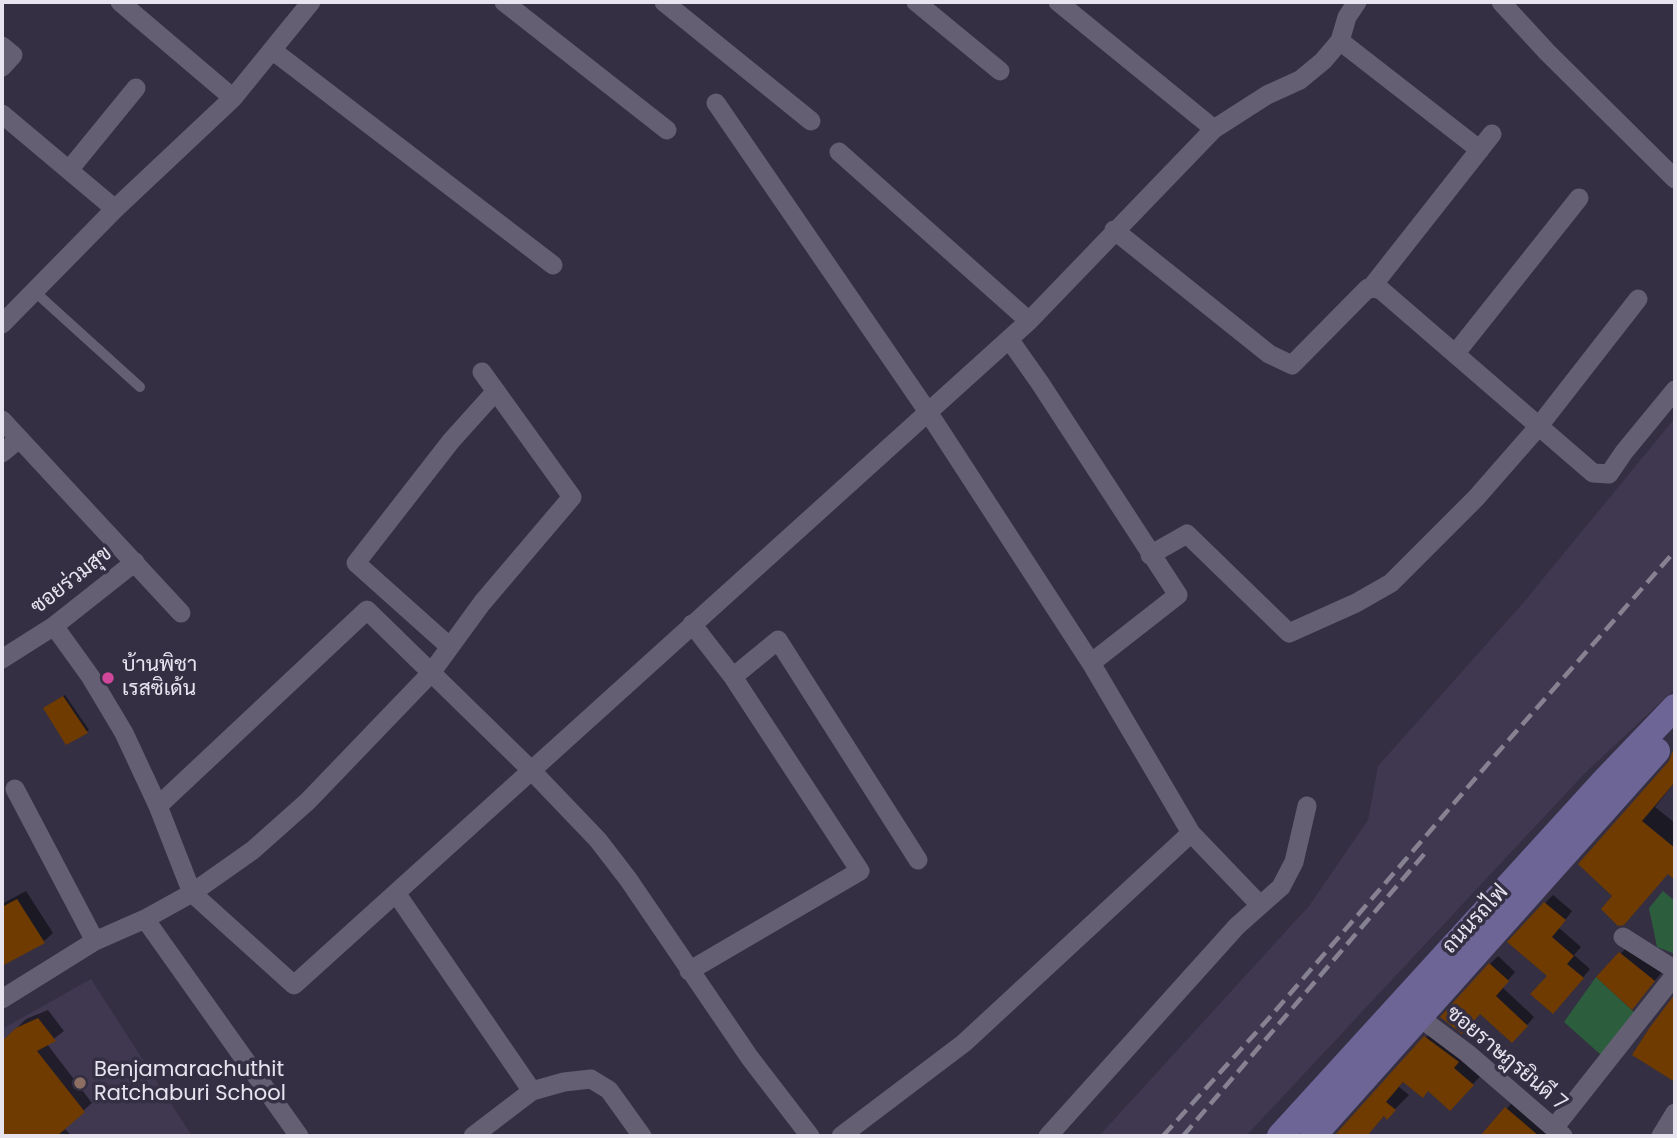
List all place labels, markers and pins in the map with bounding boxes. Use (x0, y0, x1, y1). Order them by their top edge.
place label: บ้านพิชา เรสซิเด้น (122, 653, 197, 703)
marker: บ้านพิชา เรสซิเด้น (100, 670, 116, 686)
place label: Benjamarachuthit Ratchaburi School (94, 1058, 286, 1108)
marker: Benjamarachuthit Ratchaburi School (72, 1075, 88, 1091)

